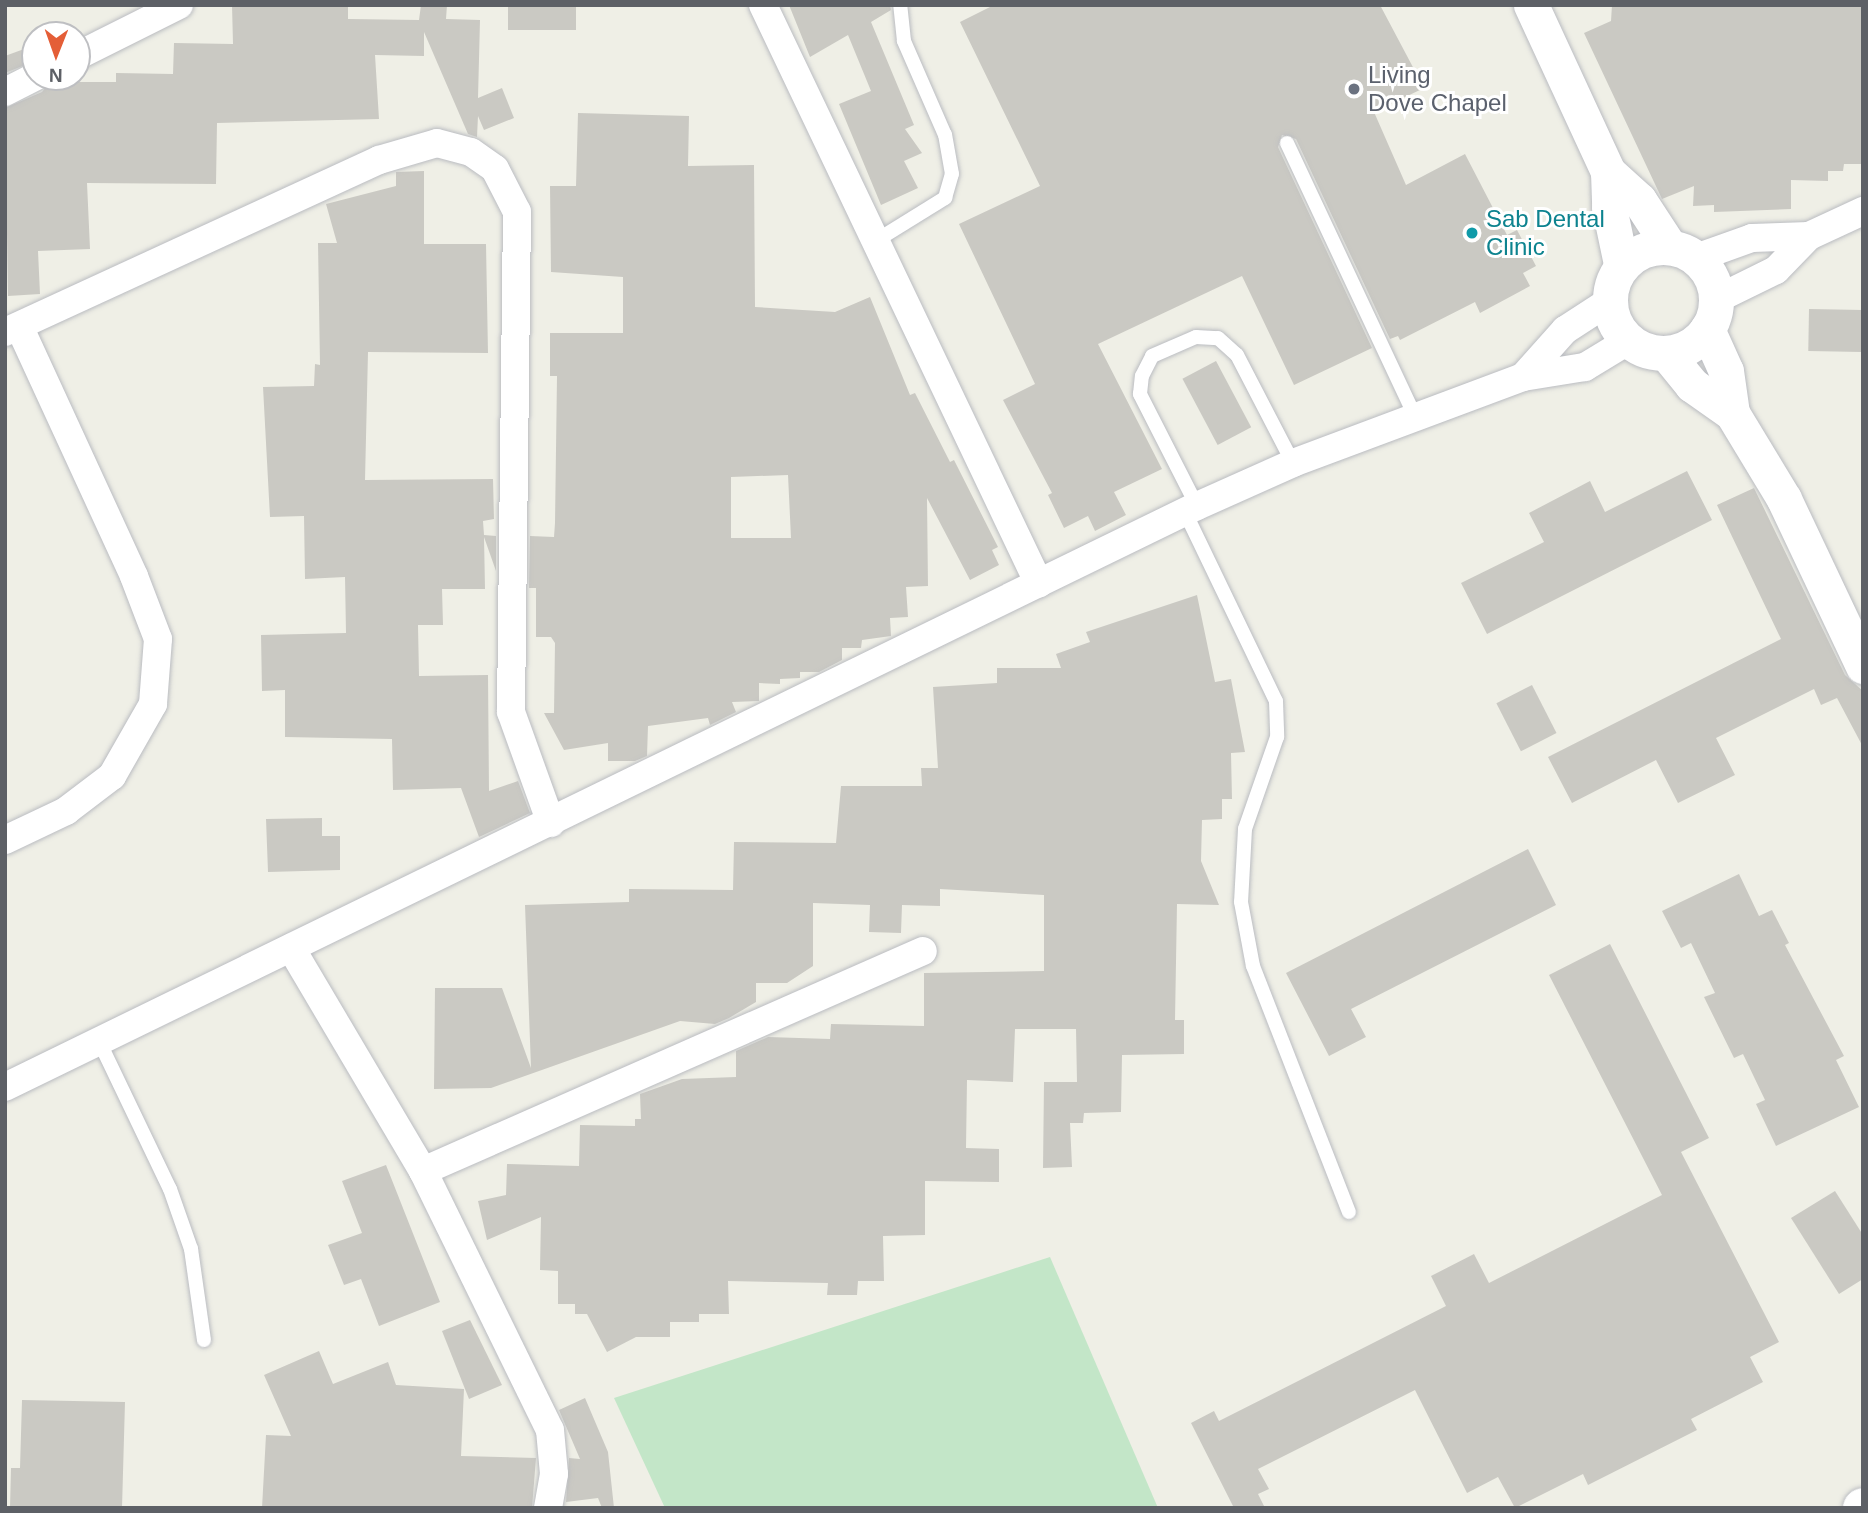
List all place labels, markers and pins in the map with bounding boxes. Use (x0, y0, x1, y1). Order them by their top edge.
place label: Living Dove Chapel (1368, 61, 1507, 117)
marker: Living Dove Chapel (1346, 81, 1362, 97)
place label: Sab Dental Clinic (1486, 205, 1605, 261)
marker: Sab Dental Clinic (1464, 225, 1480, 241)

